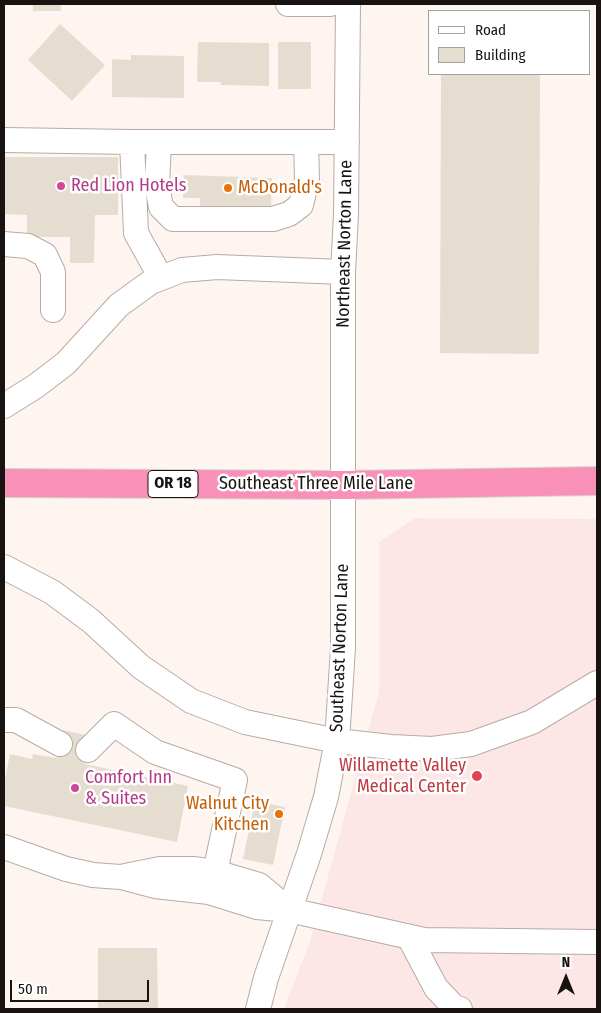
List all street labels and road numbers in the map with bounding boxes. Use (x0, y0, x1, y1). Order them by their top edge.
street label: Northeast Norton Lane (333, 160, 357, 328)
road number: OR 18 (148, 470, 198, 498)
street label: Southeast Three Mile Lane (219, 473, 413, 495)
street label: Southeast Norton Lane (326, 563, 354, 733)

